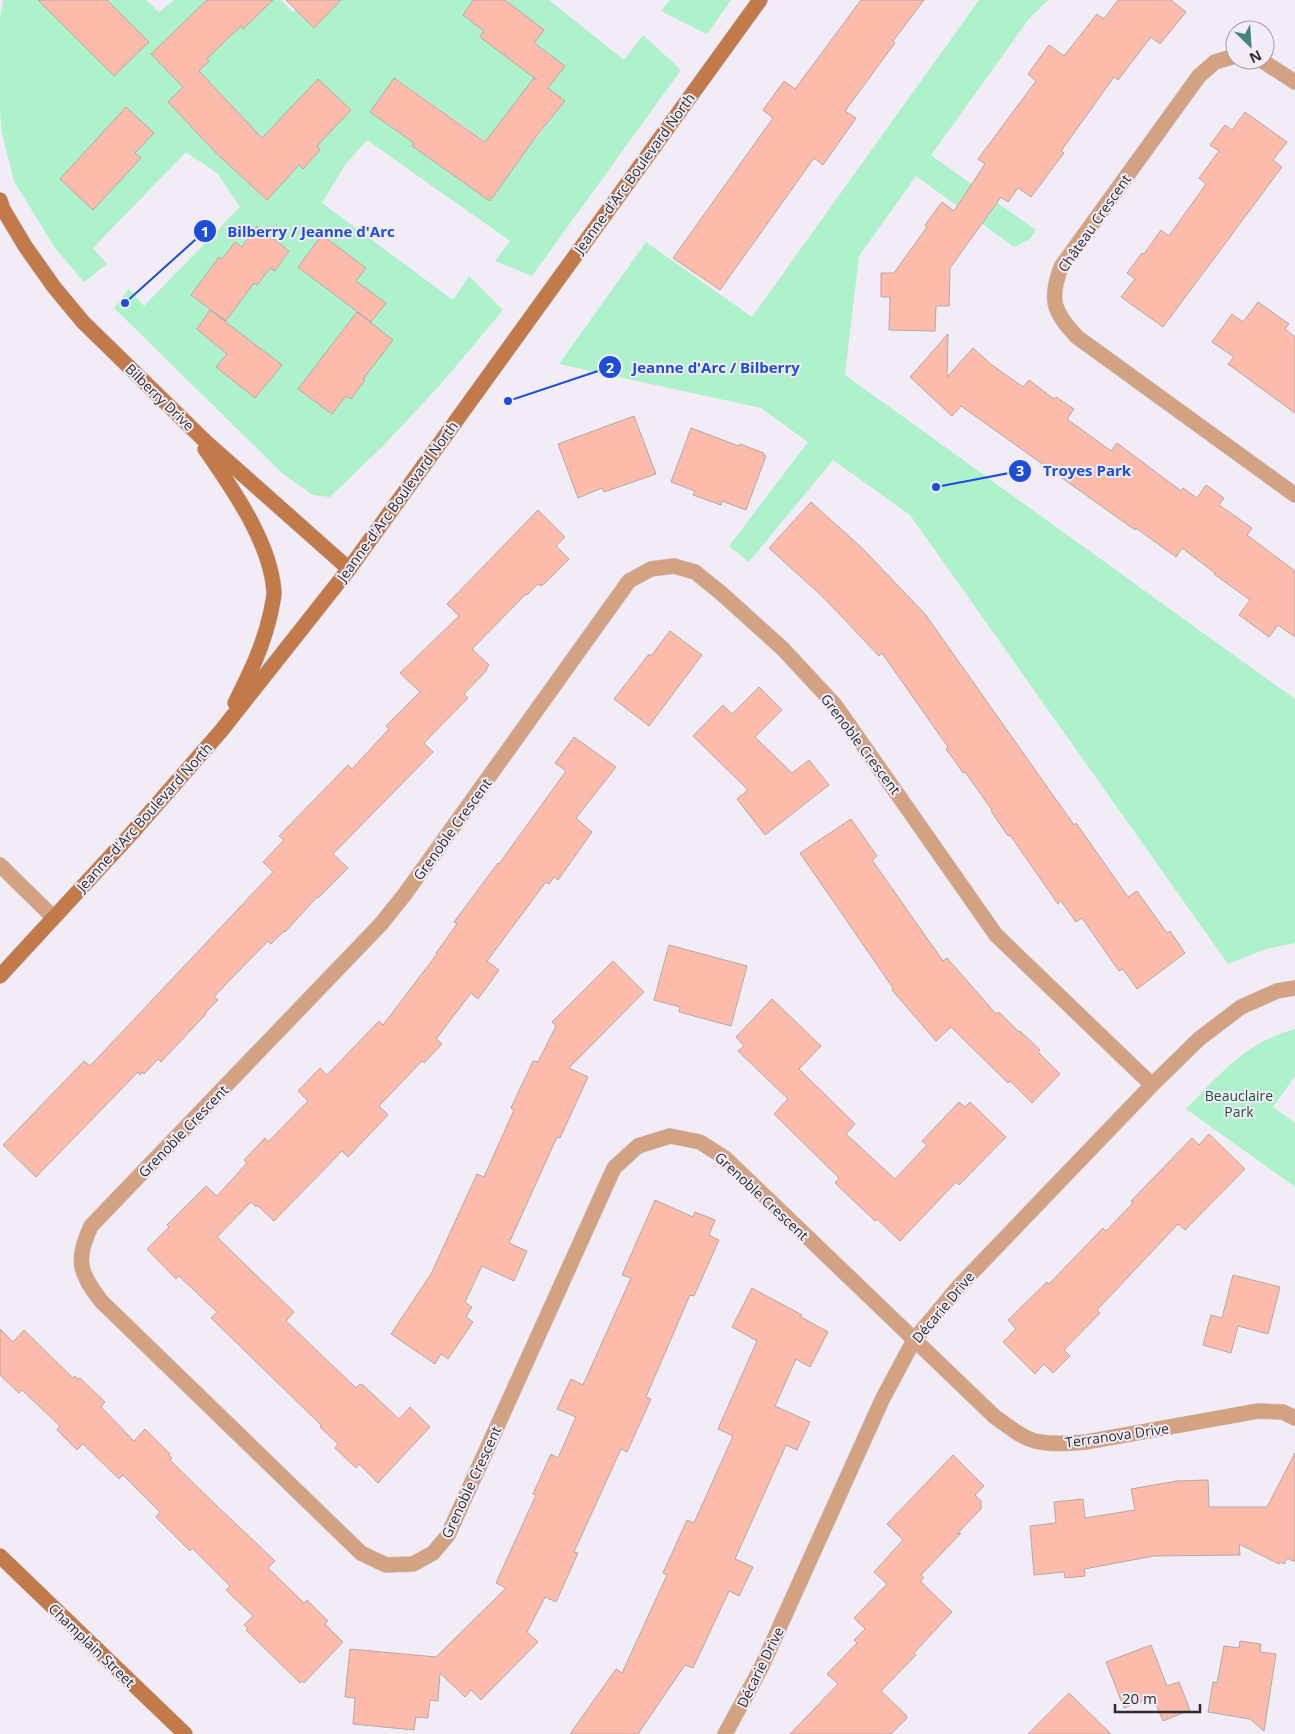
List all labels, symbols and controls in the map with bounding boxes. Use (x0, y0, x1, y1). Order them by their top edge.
north arrow (1225, 20, 1275, 70)
text: N (1247, 46, 1265, 68)
street label: Jeanne-d'Arc Boulevard North (568, 89, 699, 259)
street label: Château Crescent (1053, 170, 1135, 276)
callout: Bilberry / Jeanne d'Arc (192, 216, 405, 246)
text: 1 (201, 221, 209, 241)
text: Bilberry / Jeanne d'Arc (227, 221, 395, 241)
callout: Jeanne d'Arc / Bilberry (597, 352, 810, 382)
text: 2 (606, 357, 615, 377)
text: Jeanne d'Arc / Bilberry (630, 357, 800, 377)
street label: Bilberry Drive (121, 359, 199, 435)
street label: Jeanne-d'Arc Boulevard North (331, 417, 462, 587)
callout: Troyes Park (1008, 456, 1141, 486)
text: 3 (1016, 460, 1024, 480)
text: Troyes Park (1043, 460, 1132, 480)
street label: Grenoble Crescent (817, 690, 905, 798)
street label: Jeanne-d'Arc Boulevard North (71, 739, 216, 897)
street label: Grenoble Crescent (409, 774, 495, 884)
street label: Grenoble Crescent (134, 1081, 232, 1181)
park label: Beauclaire Park (1205, 1086, 1273, 1121)
street label: Grenoble Crescent (711, 1148, 813, 1244)
street label: Décarie Drive (908, 1267, 978, 1347)
street label: Terranova Drive (1064, 1418, 1170, 1452)
street label: Grenoble Crescent (437, 1423, 505, 1541)
street label: Champlain Street (45, 1599, 139, 1691)
street label: Décarie Drive (732, 1623, 788, 1711)
scale bar (1115, 1682, 1200, 1714)
text: 20 m (1122, 1688, 1157, 1708)

